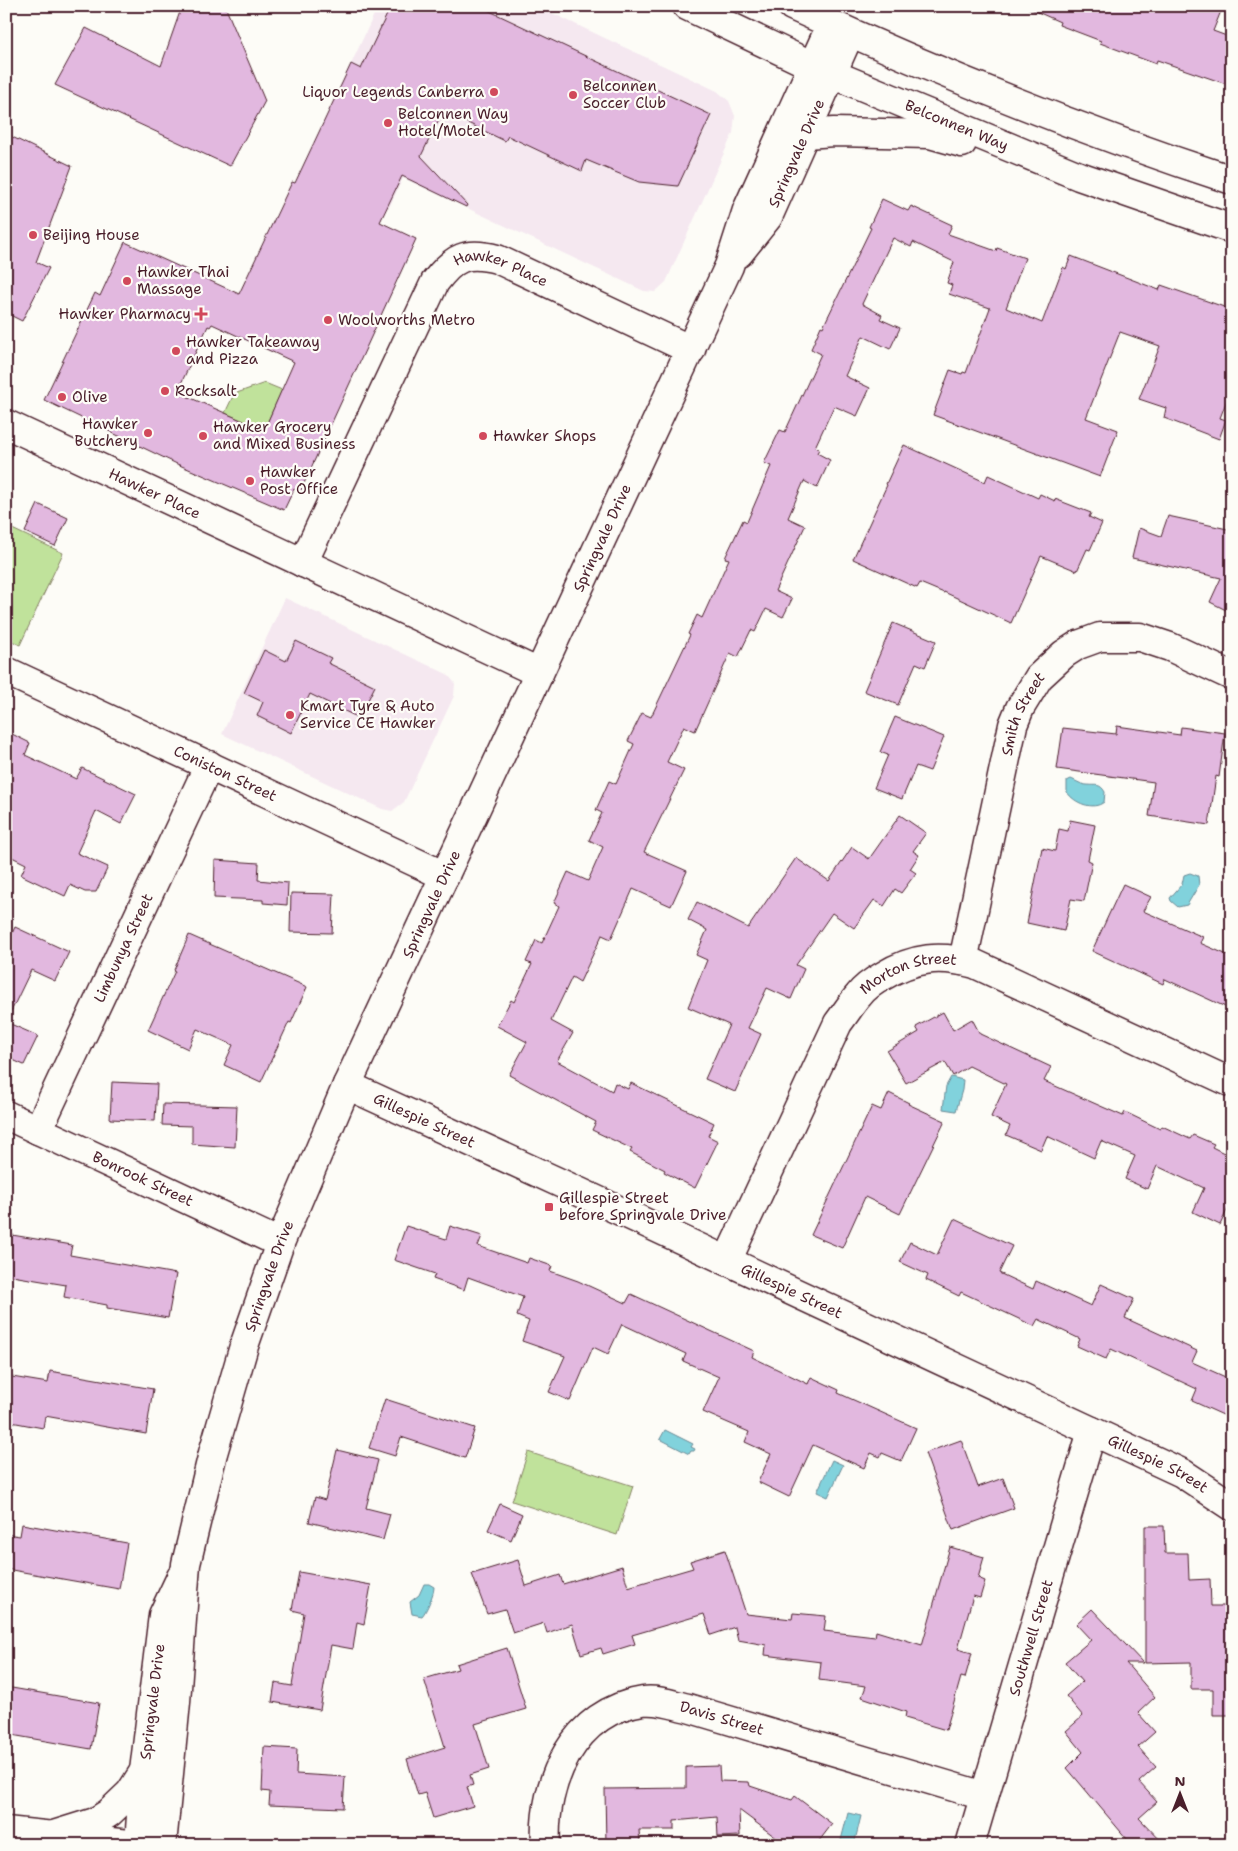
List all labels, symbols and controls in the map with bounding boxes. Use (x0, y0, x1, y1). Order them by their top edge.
place label: Belconnen Soccer Club (583, 76, 666, 113)
place label: Liquor Legends Canberra (302, 82, 485, 102)
marker: Liquor Legends Canberra (488, 86, 500, 98)
marker: Belconnen Soccer Club (567, 89, 579, 101)
street label: Belconnen Way (902, 95, 1011, 156)
street label: Springvale Drive (763, 96, 829, 211)
place label: Belconnen Way Hotel/Motel (398, 104, 508, 141)
marker: Belconnen Way Hotel/Motel (382, 117, 394, 129)
place label: Beijing House (43, 225, 140, 245)
marker: Beijing House (27, 229, 39, 241)
street label: Hawker Place (450, 245, 551, 291)
place label: Hawker Thai Massage (137, 262, 230, 299)
marker: Hawker Thai Massage (121, 275, 133, 287)
place label: Hawker Pharmacy (59, 304, 191, 324)
marker: Hawker Pharmacy (195, 308, 207, 320)
place label: Woolworths Metro (338, 310, 475, 330)
marker: Woolworths Metro (322, 314, 334, 326)
place label: Hawker Takeaway and Pizza (186, 332, 320, 369)
marker: Hawker Takeaway and Pizza (170, 345, 182, 357)
place label: Rocksalt (175, 381, 237, 401)
marker: Rocksalt (159, 385, 171, 397)
place label: Olive (72, 387, 108, 407)
marker: Olive (56, 391, 68, 403)
place label: Hawker Butchery (75, 414, 138, 451)
place label: Hawker Grocery and Mixed Business (213, 417, 356, 454)
place label: Hawker Shops (493, 426, 596, 446)
marker: Hawker Butchery (142, 427, 154, 439)
marker: Hawker Grocery and Mixed Business (197, 430, 209, 442)
marker: Hawker Shops (477, 430, 489, 442)
place label: Hawker Post Office (260, 462, 338, 499)
street label: Hawker Place (105, 463, 204, 524)
marker: Hawker Post Office (244, 475, 256, 487)
street label: Springvale Drive (568, 481, 636, 595)
street label: Smith Street (997, 667, 1049, 758)
place label: Kmart Tyre & Auto Service CE Hawker (300, 696, 436, 733)
marker: Kmart Tyre & Auto Service CE Hawker (284, 709, 296, 721)
street label: Coniston Street (170, 741, 280, 806)
street label: Springvale Drive (398, 847, 465, 961)
street label: Limbunya Street (89, 890, 157, 1006)
street label: Morton Street (855, 949, 958, 999)
street label: Gillespie Street (370, 1088, 478, 1153)
street label: Bonrook Street (89, 1147, 196, 1211)
place label: Gillespie Street before Springvale Drive (559, 1188, 727, 1225)
marker: Gillespie Street before Springvale Drive (543, 1201, 555, 1213)
street label: Springvale Drive (240, 1217, 298, 1334)
street label: Gillespie Street (738, 1259, 846, 1323)
street label: Gillespie Street (1105, 1430, 1212, 1497)
street label: Southwell Street (1004, 1577, 1058, 1699)
street label: Springvale Drive (135, 1642, 169, 1761)
street label: Davis Street (678, 1696, 766, 1740)
north arrow (1156, 1768, 1206, 1818)
text: N (1174, 1772, 1186, 1790)

